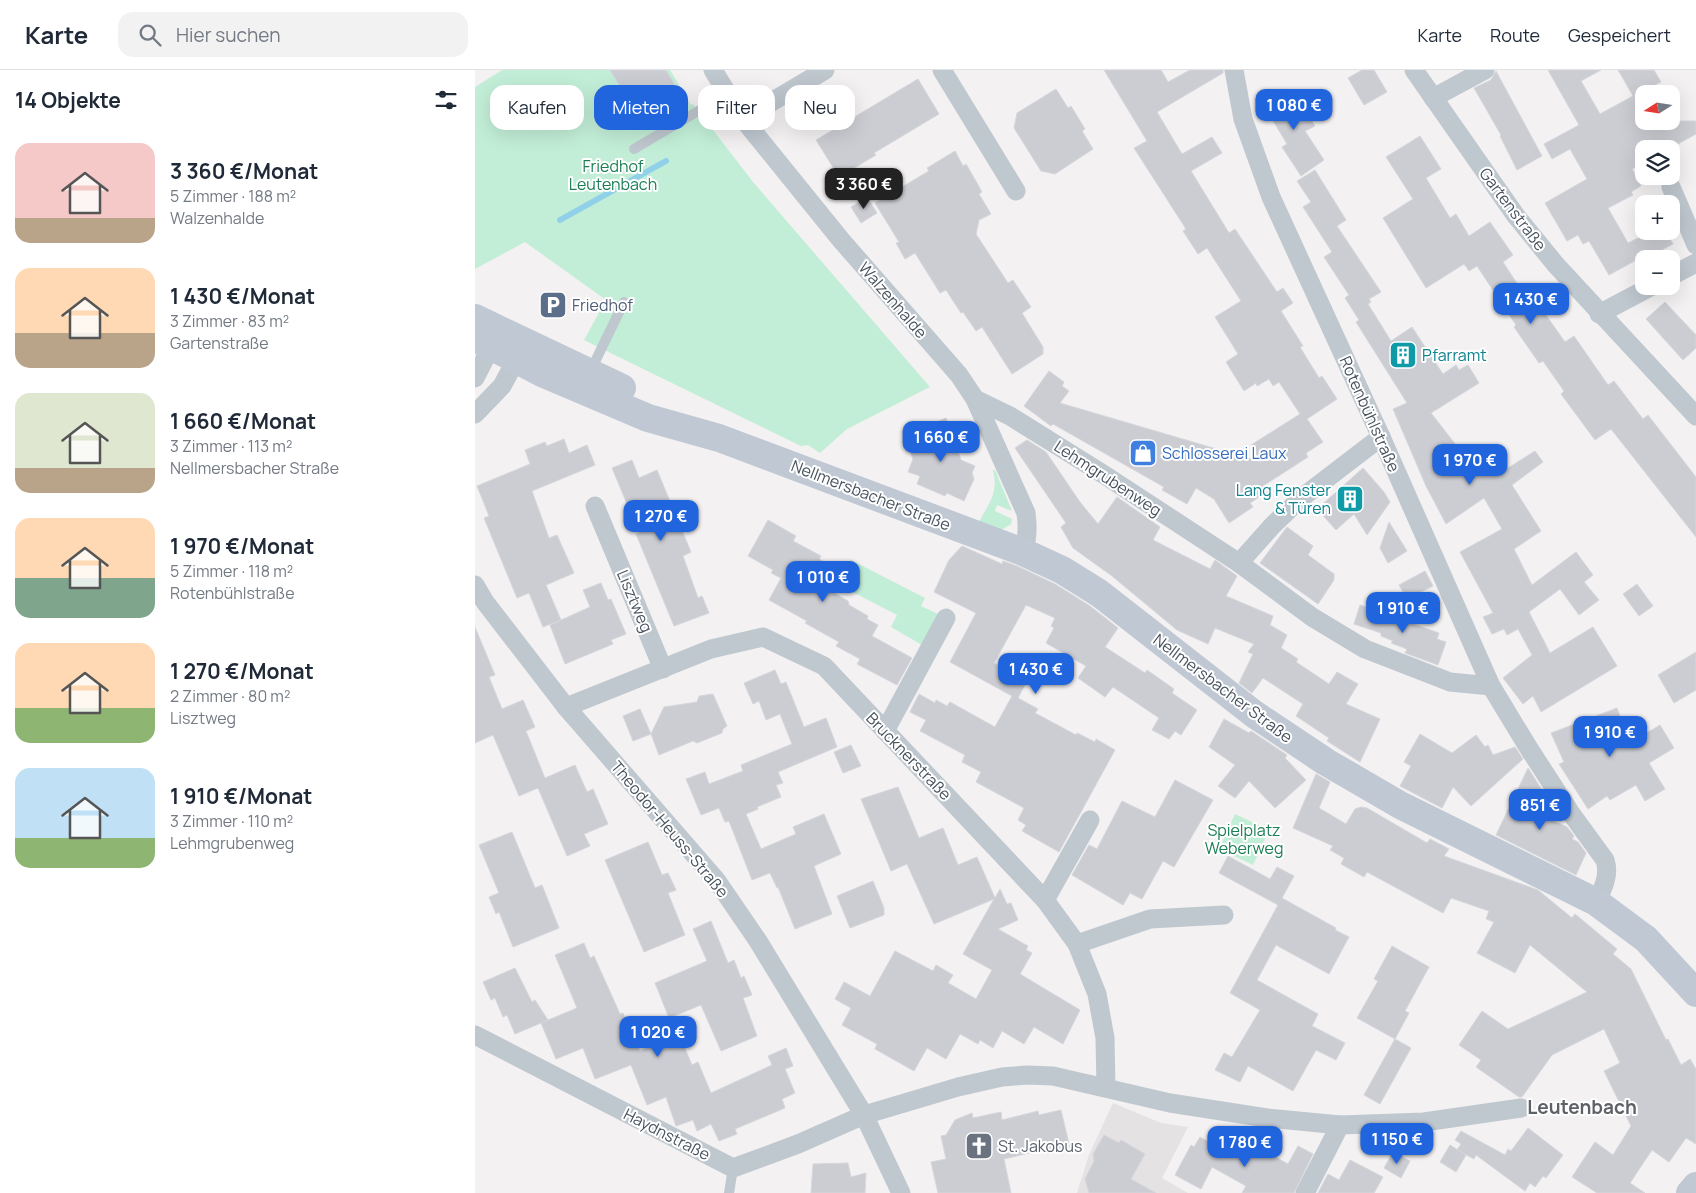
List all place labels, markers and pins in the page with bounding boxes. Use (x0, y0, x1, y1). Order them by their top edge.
pin: 1 080 € (1248, 88, 1340, 131)
pin: 3 360 € (818, 168, 910, 210)
pin: 1 430 € (1485, 282, 1577, 325)
parking icon: Friedhof (538, 290, 568, 320)
place label: Friedhof (572, 294, 633, 316)
building icon: Pfarramt (1388, 340, 1418, 370)
place label: Pfarramt (1422, 344, 1487, 366)
pin: 1 660 € (895, 420, 987, 463)
shop icon: Schlosserei Laux (1128, 438, 1158, 468)
place label: Schlosserei Laux (1162, 442, 1287, 464)
pin: 1 970 € (1424, 444, 1516, 486)
place label: Lang Fenster & Türen (1236, 479, 1331, 519)
building icon: Lang Fenster & Türen (1335, 484, 1365, 514)
pin: 1 270 € (615, 500, 707, 542)
pin: 1 010 € (777, 560, 869, 603)
pin: 1 910 € (1357, 592, 1449, 634)
pin: 1 430 € (990, 652, 1082, 695)
pin: 1 910 € (1564, 716, 1656, 758)
pin: 851 € (1505, 788, 1575, 831)
pin: 1 020 € (612, 1016, 704, 1058)
pin: 1 150 € (1351, 1122, 1443, 1165)
pin: 1 780 € (1199, 1126, 1291, 1168)
church icon: St. Jakobus (964, 1131, 994, 1161)
place label: St. Jakobus (998, 1135, 1082, 1157)

